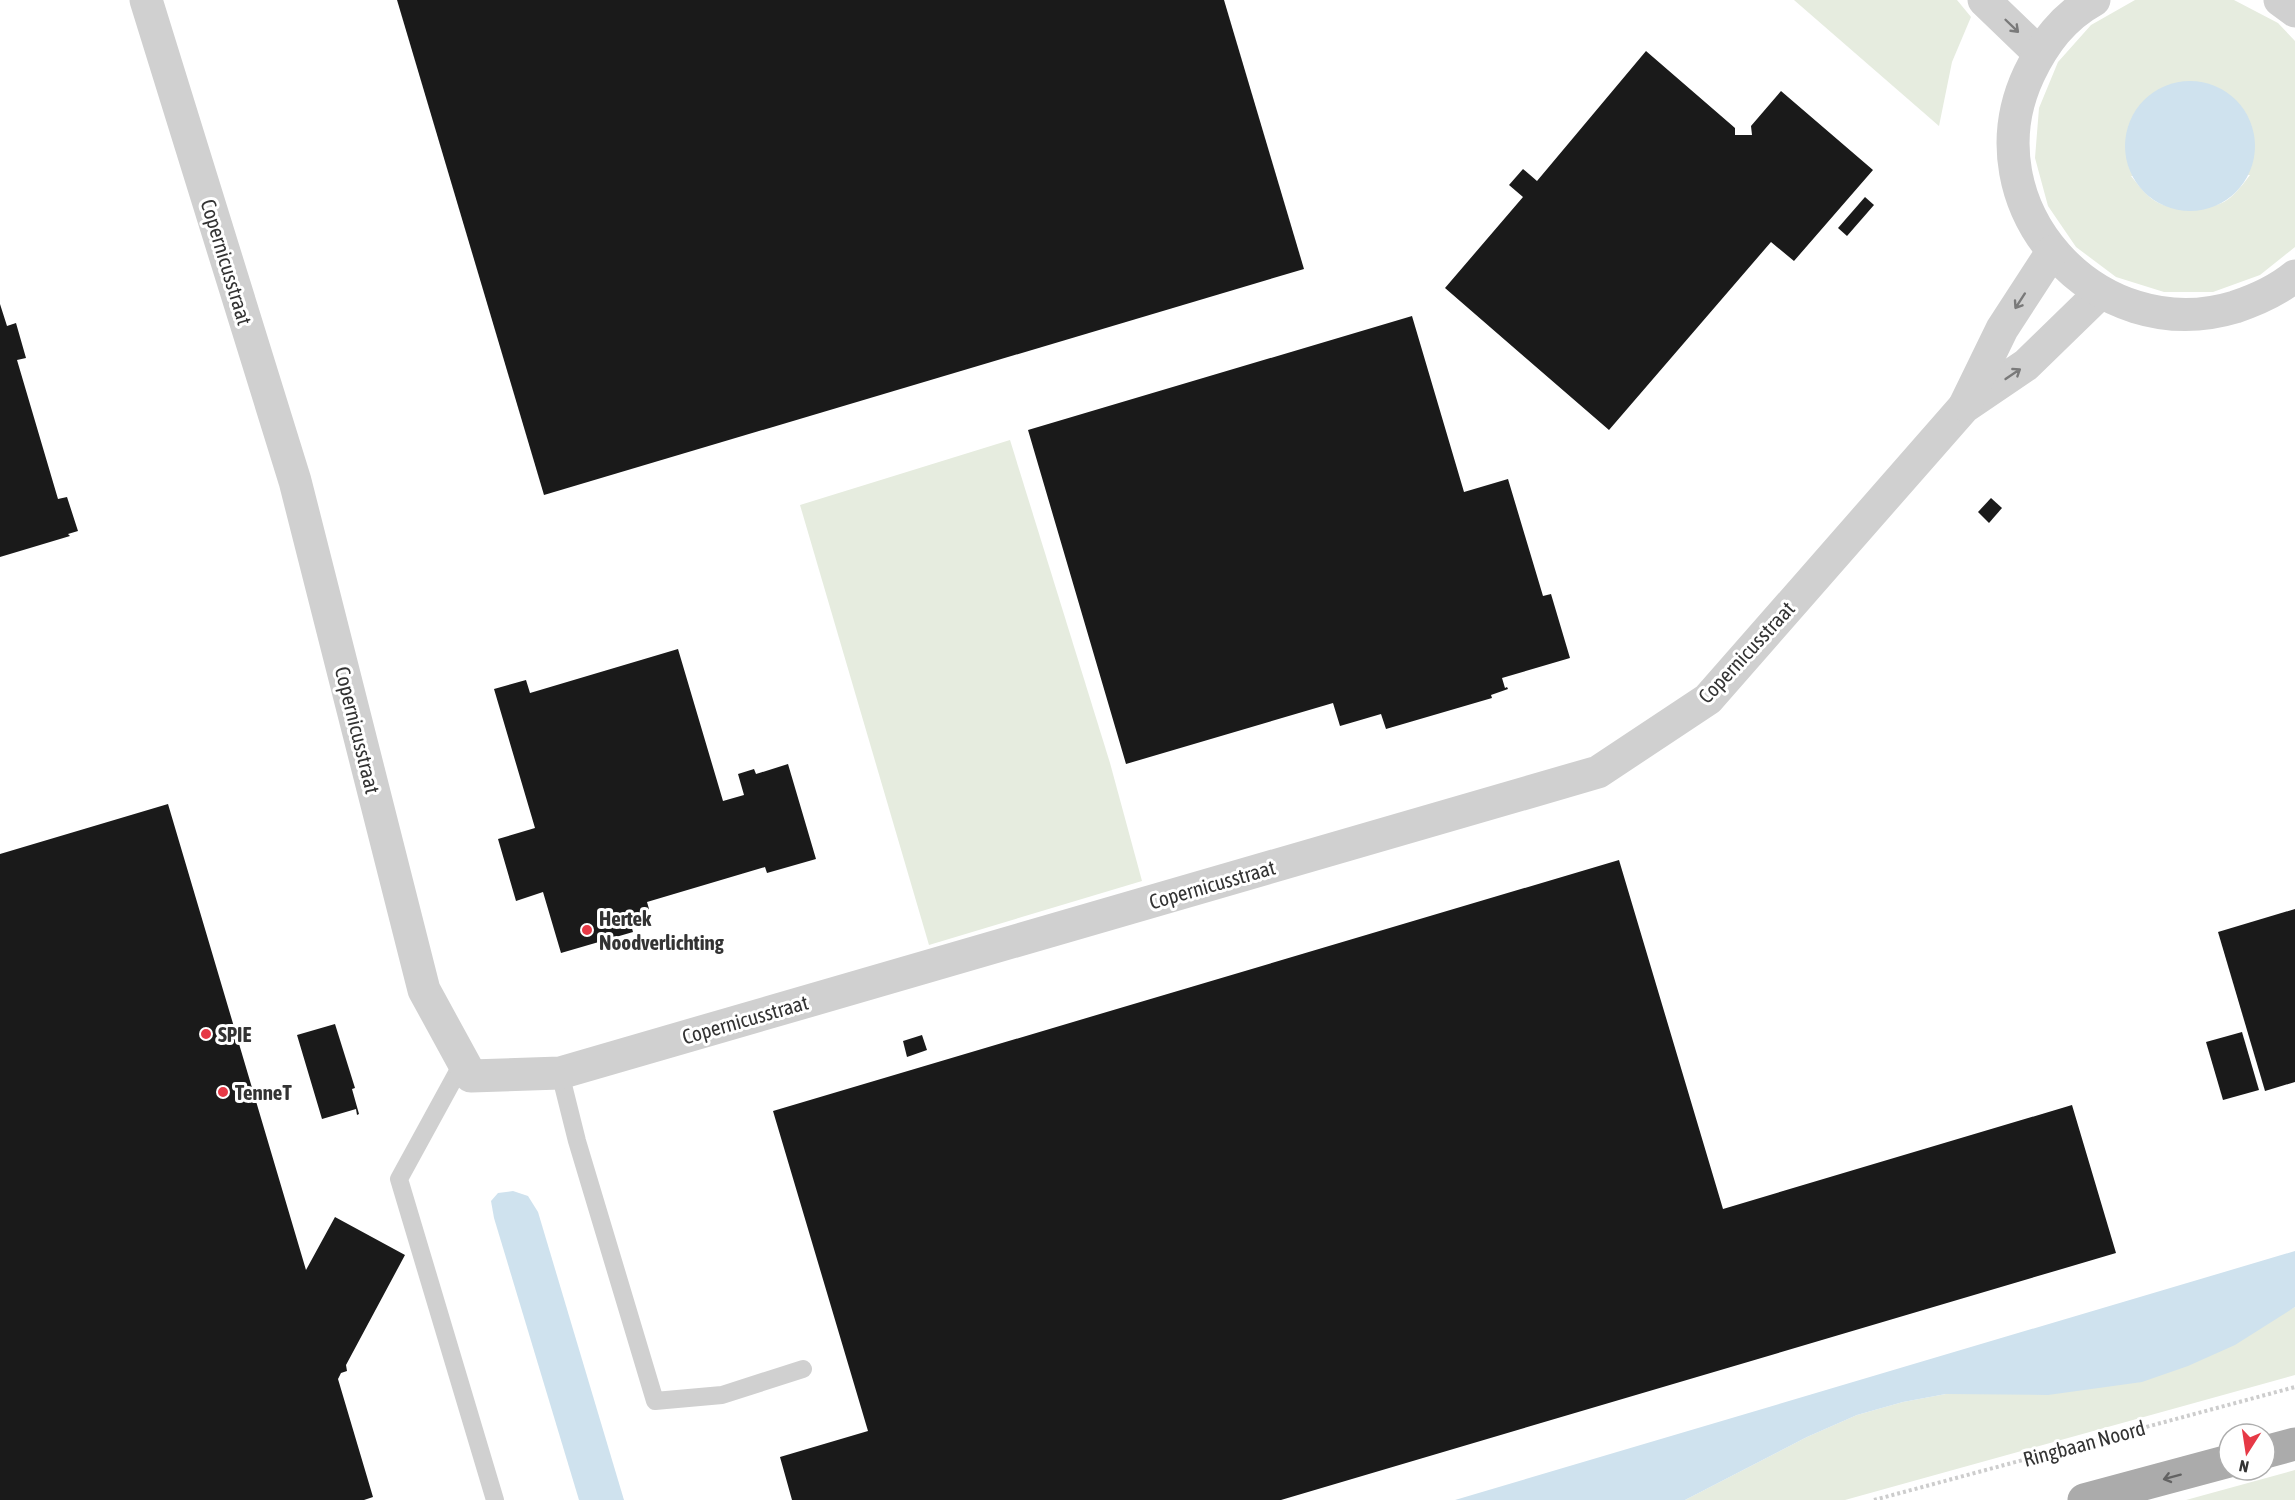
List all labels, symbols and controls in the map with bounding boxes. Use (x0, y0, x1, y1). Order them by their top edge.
one-way arrow (2004, 19, 2019, 34)
street label: Copernicusstraat (196, 196, 258, 328)
one-way arrow (2014, 292, 2026, 309)
one-way arrow (2004, 368, 2021, 381)
street label: Copernicusstraat (1693, 596, 1799, 708)
street label: Copernicusstraat (331, 664, 385, 796)
street label: Copernicusstraat (1146, 855, 1278, 913)
place label: Hertek Noodverlichting (599, 906, 725, 954)
marker: Hertek Noodverlichting (580, 923, 594, 937)
street label: Copernicusstraat (679, 990, 811, 1048)
place label: SPIE (218, 1022, 251, 1046)
marker: SPIE (199, 1027, 213, 1041)
place label: TenneT (235, 1080, 292, 1104)
marker: TenneT (216, 1085, 230, 1099)
street label: Ringbaan Noord (2020, 1415, 2148, 1471)
north arrow (2217, 1422, 2277, 1482)
text: N (2237, 1457, 2250, 1476)
one-way arrow (2163, 1471, 2182, 1483)

